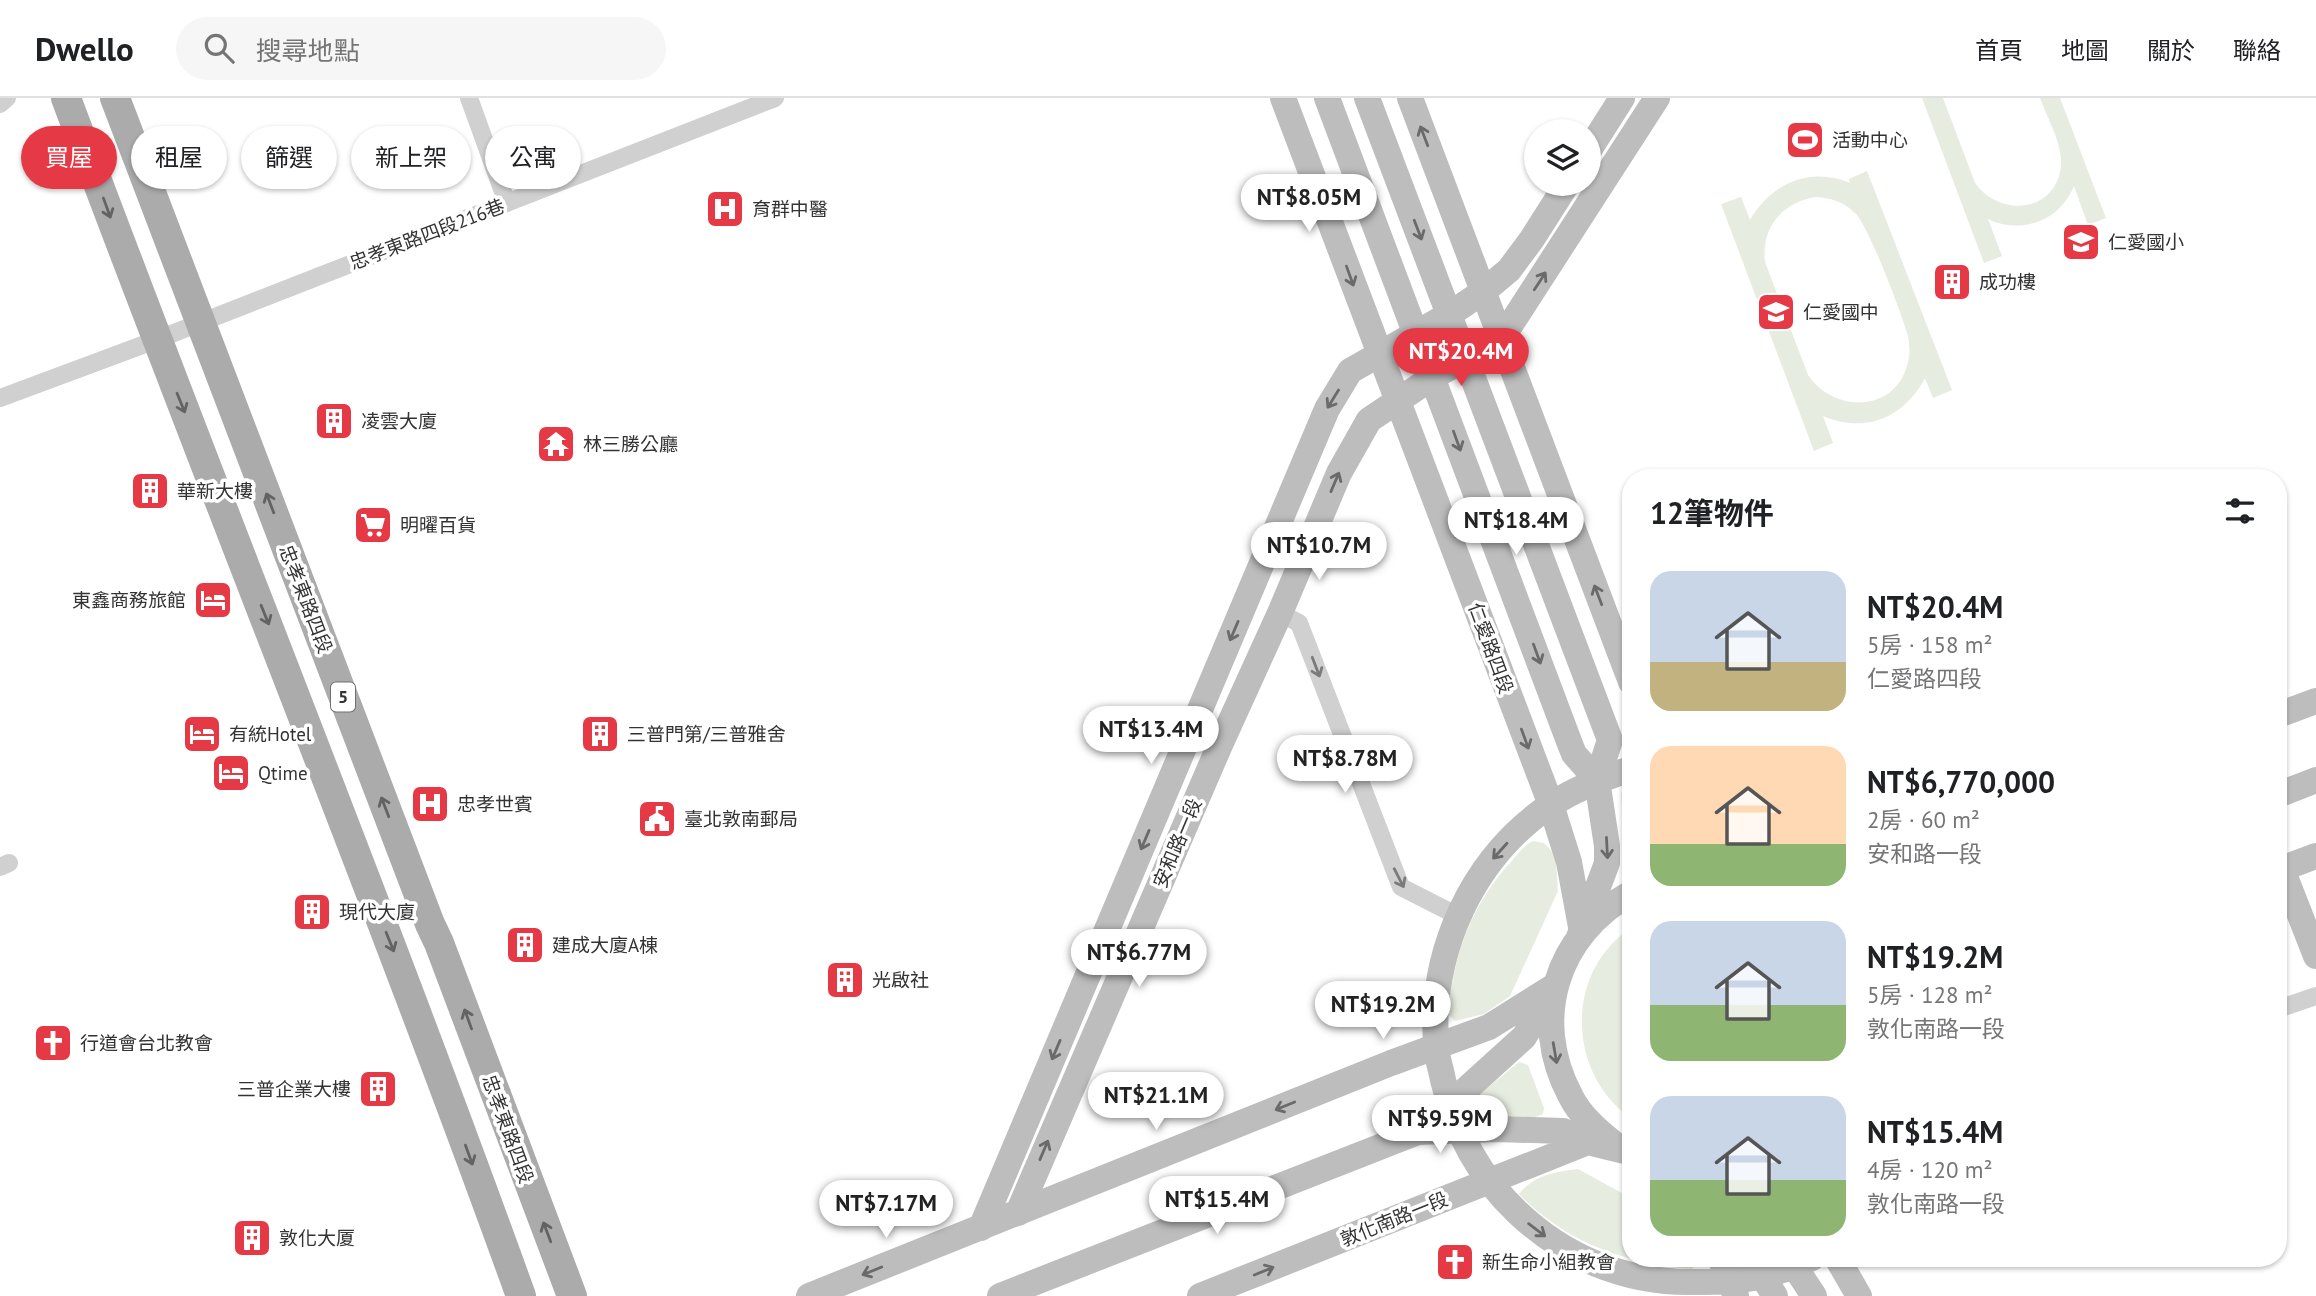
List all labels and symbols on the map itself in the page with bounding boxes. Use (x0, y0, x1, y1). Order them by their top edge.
sports icon: 活動中心 (1784, 119, 1826, 161)
one-way arrow (1417, 125, 1430, 147)
place label: 活動中心 (1832, 128, 1908, 152)
pin: NT$8.05M (1237, 174, 1381, 234)
hospital icon: 育群中醫 (704, 188, 746, 230)
street label: 忠孝東路四段216巷 (346, 193, 508, 275)
one-way arrow (102, 196, 114, 218)
place label: 育群中醫 (752, 197, 828, 221)
one-way arrow (1412, 219, 1425, 241)
school or university icon: 仁愛國小 (2060, 221, 2102, 263)
place label: 仁愛國小 (2108, 230, 2184, 254)
building icon: 成功樓 (1931, 261, 1973, 303)
one-way arrow (1345, 265, 1357, 287)
place label: 成功樓 (1979, 270, 2036, 294)
one-way arrow (1533, 271, 1547, 291)
school or university icon: 仁愛國中 (1755, 291, 1797, 333)
place label: 仁愛國中 (1803, 300, 1879, 324)
pin: NT$20.4M (1389, 328, 1533, 388)
one-way arrow (1325, 389, 1339, 409)
one-way arrow (176, 392, 189, 414)
building icon: 凌雲大廈 (313, 400, 355, 442)
place label: 凌雲大廈 (361, 409, 437, 433)
temple icon: 林三勝公廳 (535, 423, 577, 465)
one-way arrow (1452, 430, 1465, 451)
place label: 林三勝公廳 (583, 432, 678, 456)
building icon: 華新大樓 (129, 470, 171, 512)
one-way arrow (1329, 472, 1342, 494)
place label: 華新大樓 (177, 479, 253, 503)
one-way arrow (262, 493, 275, 514)
pin: NT$18.4M (1444, 498, 1588, 557)
supermarket icon: 明曜百貨 (352, 504, 394, 546)
place label: 明曜百貨 (400, 513, 476, 537)
pin: NT$10.7M (1247, 522, 1391, 582)
street label: 忠孝東路四段 (274, 541, 338, 657)
hotel icon: 東鑫商務旅館 (192, 579, 234, 621)
one-way arrow (1591, 584, 1603, 606)
place label: 東鑫商務旅館 (72, 588, 186, 612)
street label: 仁愛路四段 (1463, 599, 1519, 697)
one-way arrow (259, 603, 272, 625)
one-way arrow (1226, 620, 1239, 641)
one-way arrow (1531, 643, 1544, 665)
one-way arrow (1311, 655, 1323, 677)
road number: 5 (331, 682, 355, 712)
pin: NT$13.4M (1079, 706, 1223, 766)
hotel icon: 有統Hotel (181, 713, 223, 755)
building icon: 三普門第/三普雅舍 (579, 713, 621, 755)
place label: 有統Hotel (229, 722, 312, 746)
place label: 三普門第/三普雅舍 (627, 722, 786, 746)
one-way arrow (1520, 728, 1532, 750)
pin: NT$8.78M (1273, 736, 1417, 795)
hotel icon: Qtime (210, 752, 252, 794)
place label: Qtime (258, 761, 308, 785)
hospital icon: 忠孝世賓 (409, 783, 451, 825)
place label: 忠孝世賓 (457, 792, 533, 816)
street label: 安和路一段 (1147, 795, 1207, 891)
one-way arrow (378, 797, 391, 819)
public building icon: 臺北敦南郵局 (636, 798, 678, 840)
place label: 臺北敦南郵局 (684, 807, 798, 831)
one-way arrow (1138, 829, 1151, 851)
one-way arrow (1600, 836, 1613, 859)
one-way arrow (1492, 842, 1508, 860)
one-way arrow (1392, 868, 1406, 888)
building icon: 現代大廈 (291, 891, 333, 933)
place label: 現代大廈 (339, 900, 415, 924)
building icon: 建成大廈A棟 (504, 924, 546, 966)
one-way arrow (385, 930, 398, 952)
pin: NT$6.77M (1067, 930, 1211, 989)
place label: 建成大廈A棟 (552, 933, 658, 957)
building icon: 光啟社 (824, 959, 866, 1001)
place label: 光啟社 (872, 968, 929, 992)
pin: NT$19.2M (1311, 982, 1455, 1041)
one-way arrow (460, 1009, 473, 1031)
church icon: 行道會台北教會 (32, 1022, 74, 1064)
place label: 行道會台北教會 (80, 1031, 213, 1055)
one-way arrow (1048, 1038, 1061, 1060)
one-way arrow (1549, 1041, 1562, 1064)
building icon: 三普企業大樓 (357, 1068, 399, 1110)
street label: 忠孝東路四段 (477, 1071, 539, 1187)
pin: NT$21.1M (1084, 1072, 1228, 1132)
place label: 三普企業大樓 (237, 1077, 351, 1101)
pin: NT$9.59M (1368, 1096, 1512, 1155)
one-way arrow (1275, 1100, 1297, 1113)
one-way arrow (1038, 1140, 1051, 1161)
one-way arrow (464, 1143, 476, 1165)
pin: NT$15.4M (1145, 1176, 1289, 1236)
pin: NT$7.17M (814, 1180, 958, 1240)
street label: 敦化南路一段 (1337, 1187, 1451, 1251)
building icon: 敦化大厦 (231, 1217, 273, 1259)
one-way arrow (540, 1222, 553, 1244)
one-way arrow (1527, 1222, 1546, 1237)
place label: 敦化大厦 (279, 1226, 355, 1250)
church icon: 新生命小組教會 (1434, 1241, 1476, 1283)
place label: 新生命小組教會 (1482, 1250, 1615, 1274)
one-way arrow (1252, 1263, 1274, 1276)
one-way arrow (861, 1266, 883, 1279)

